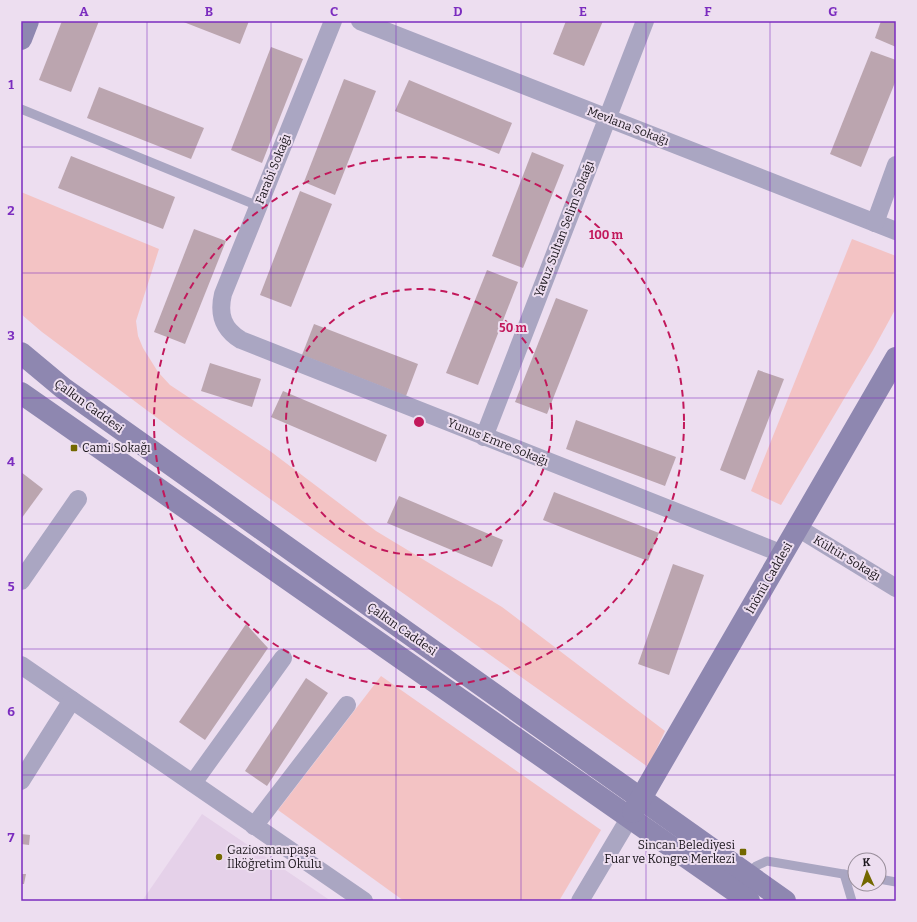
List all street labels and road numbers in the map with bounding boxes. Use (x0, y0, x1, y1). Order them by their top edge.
street label: Mevlana Sokağı (585, 104, 671, 148)
street label: Farabi Sokağı (253, 131, 294, 206)
street label: Yavuz Sultan Selim Sokağı (531, 158, 597, 299)
street label: Çalkın Caddesi (52, 376, 127, 436)
street label: Yunus Emre Sokağı (445, 415, 551, 469)
street label: Kültür Sokağı (811, 533, 883, 584)
street label: İnönü Caddesi (742, 539, 795, 616)
street label: Çalkın Caddesi (364, 600, 440, 658)

